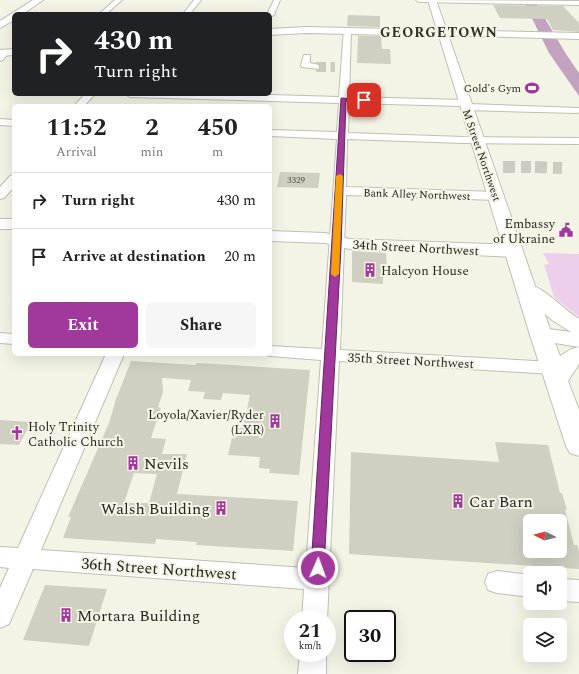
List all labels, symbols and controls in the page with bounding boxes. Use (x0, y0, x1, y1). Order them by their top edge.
text: 430 m (94, 19, 173, 62)
district label: GEORGETOWN (380, 22, 498, 43)
icon: right (28, 28, 80, 80)
text: Turn right (94, 58, 177, 85)
place label: Gold's Gym (464, 80, 522, 97)
sports icon: Gold's Gym (524, 80, 540, 96)
pin (347, 83, 381, 117)
icon: arrive (353, 89, 375, 111)
street label: M Street Northwest (458, 107, 505, 204)
text: 11:52 (46, 110, 106, 146)
text: 2 (145, 110, 159, 146)
text: 450 (197, 110, 238, 146)
text: Arrival (56, 142, 97, 162)
text: min (141, 142, 163, 162)
text: m (212, 142, 223, 162)
house number: 3329 (287, 173, 305, 187)
street label: Bank Alley Northwest (363, 184, 471, 205)
text: Turn right (62, 189, 135, 212)
text: 430 m (217, 189, 256, 212)
icon: right (28, 190, 50, 212)
place label: Embassy of Ukraine (493, 214, 556, 249)
public building icon: Embassy of Ukraine (558, 222, 574, 238)
street label: 34th Street Northwest (352, 235, 480, 261)
text: Arrive at destination (62, 245, 206, 268)
text: 20 m (224, 245, 256, 268)
icon: arrive (28, 246, 50, 268)
place label: Halcyon House (381, 261, 469, 281)
building icon: Halcyon House (362, 262, 378, 278)
button: Exit (28, 302, 138, 348)
button: Share (146, 302, 256, 348)
street label: 35th Street Northwest (347, 348, 475, 374)
place label: Loyola/Xavier/Ryder (LXR) (148, 405, 264, 440)
building icon: Loyola/Xavier/Ryder (LXR) (267, 413, 283, 429)
place label: Holy Trinity Catholic Church (28, 417, 124, 452)
church icon: Holy Trinity Catholic Church (9, 425, 25, 441)
place label: Nevils (144, 452, 189, 476)
building icon: Nevils (125, 455, 141, 471)
place label: Car Barn (469, 490, 533, 514)
building icon: Car Barn (450, 493, 466, 509)
place label: Walsh Building (101, 497, 210, 521)
building icon: Walsh Building (213, 500, 229, 516)
north arrow (523, 514, 567, 558)
map controls (523, 514, 567, 662)
position arrow (297, 547, 339, 589)
street label: 36th Street Northwest (80, 552, 238, 586)
button: sound (523, 566, 567, 610)
place label: Mortara Building (77, 604, 200, 628)
building icon: Mortara Building (58, 607, 74, 623)
speed limit sign: 30 (344, 610, 396, 662)
text: 21 (299, 616, 321, 646)
button: layers (523, 618, 567, 662)
text: km/h (299, 638, 321, 654)

